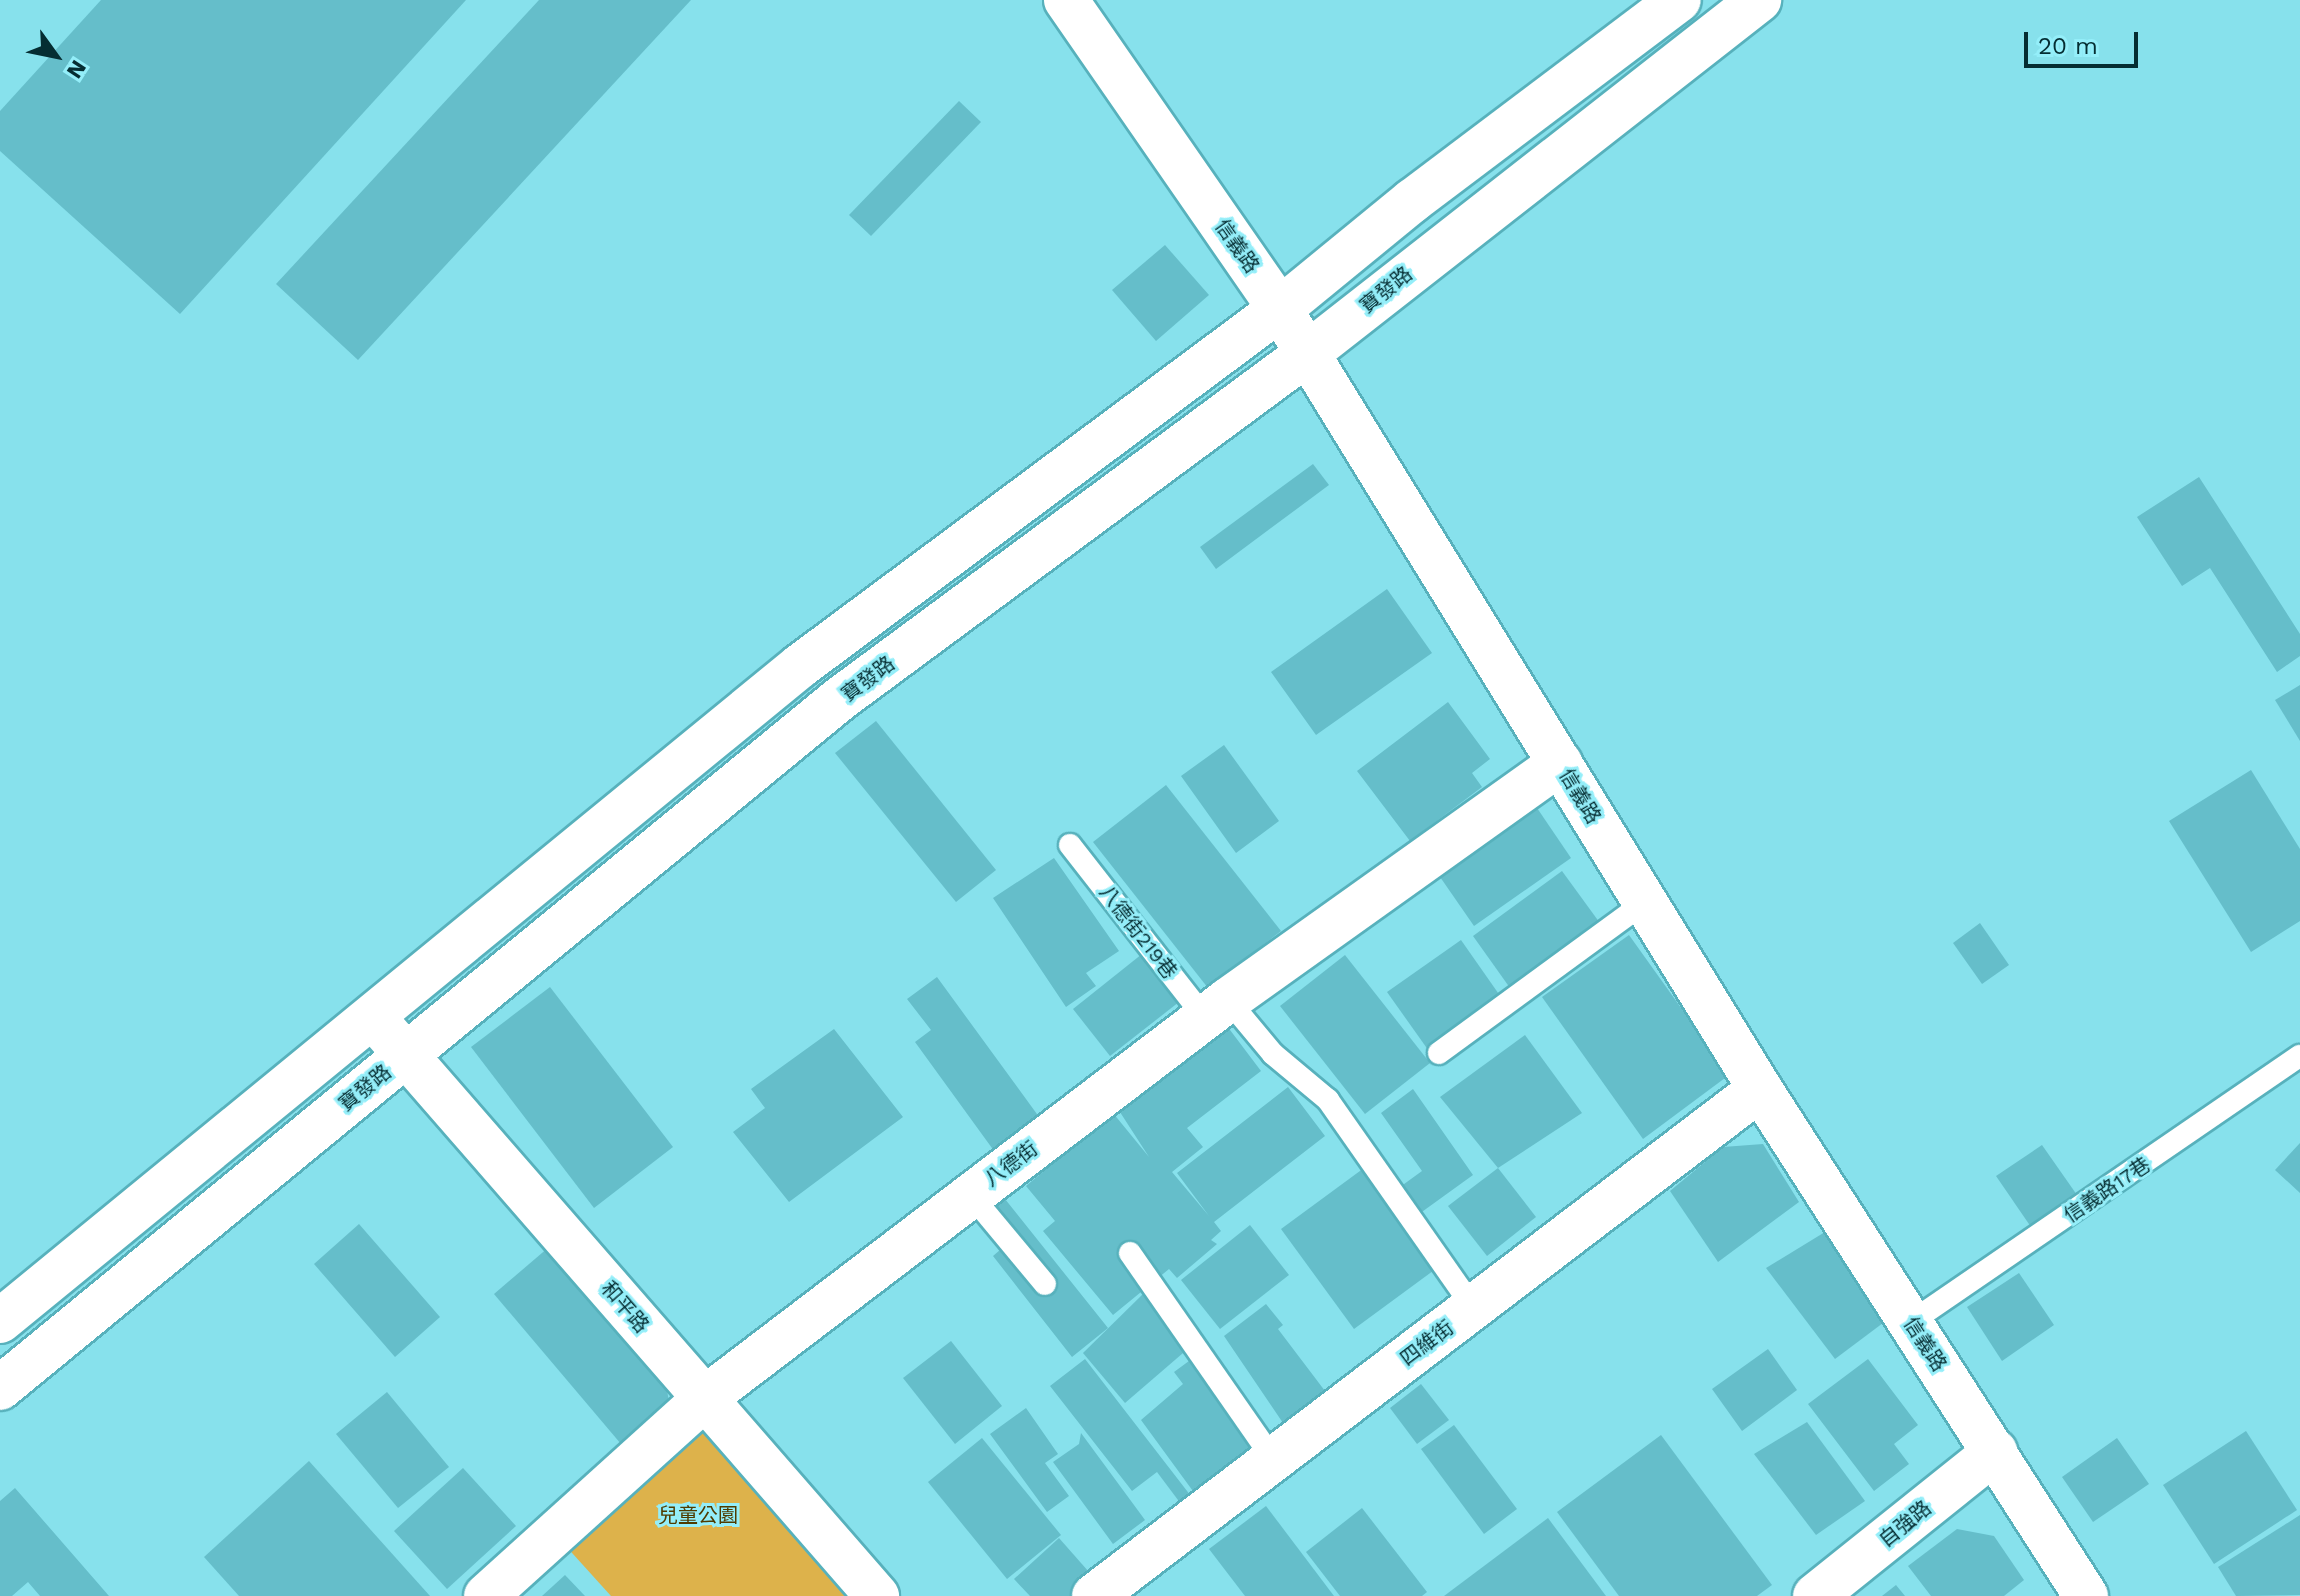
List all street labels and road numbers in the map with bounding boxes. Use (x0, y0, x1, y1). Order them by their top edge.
street label: 信義路 (1210, 215, 1264, 277)
street label: 寶發路 (1355, 262, 1417, 318)
street label: 寶發路 (837, 651, 899, 707)
street label: 信義路 (1554, 764, 1606, 828)
street label: 八德街219巷 (1094, 881, 1182, 983)
street label: 寶發路 (334, 1060, 396, 1116)
street label: 八德街 (980, 1136, 1042, 1192)
street label: 信義路17巷 (2059, 1152, 2155, 1228)
street label: 和平路 (596, 1276, 654, 1338)
street label: 信義路 (1899, 1312, 1951, 1376)
street label: 四維街 (1396, 1315, 1458, 1371)
street label: 自強路 (1874, 1496, 1936, 1552)

